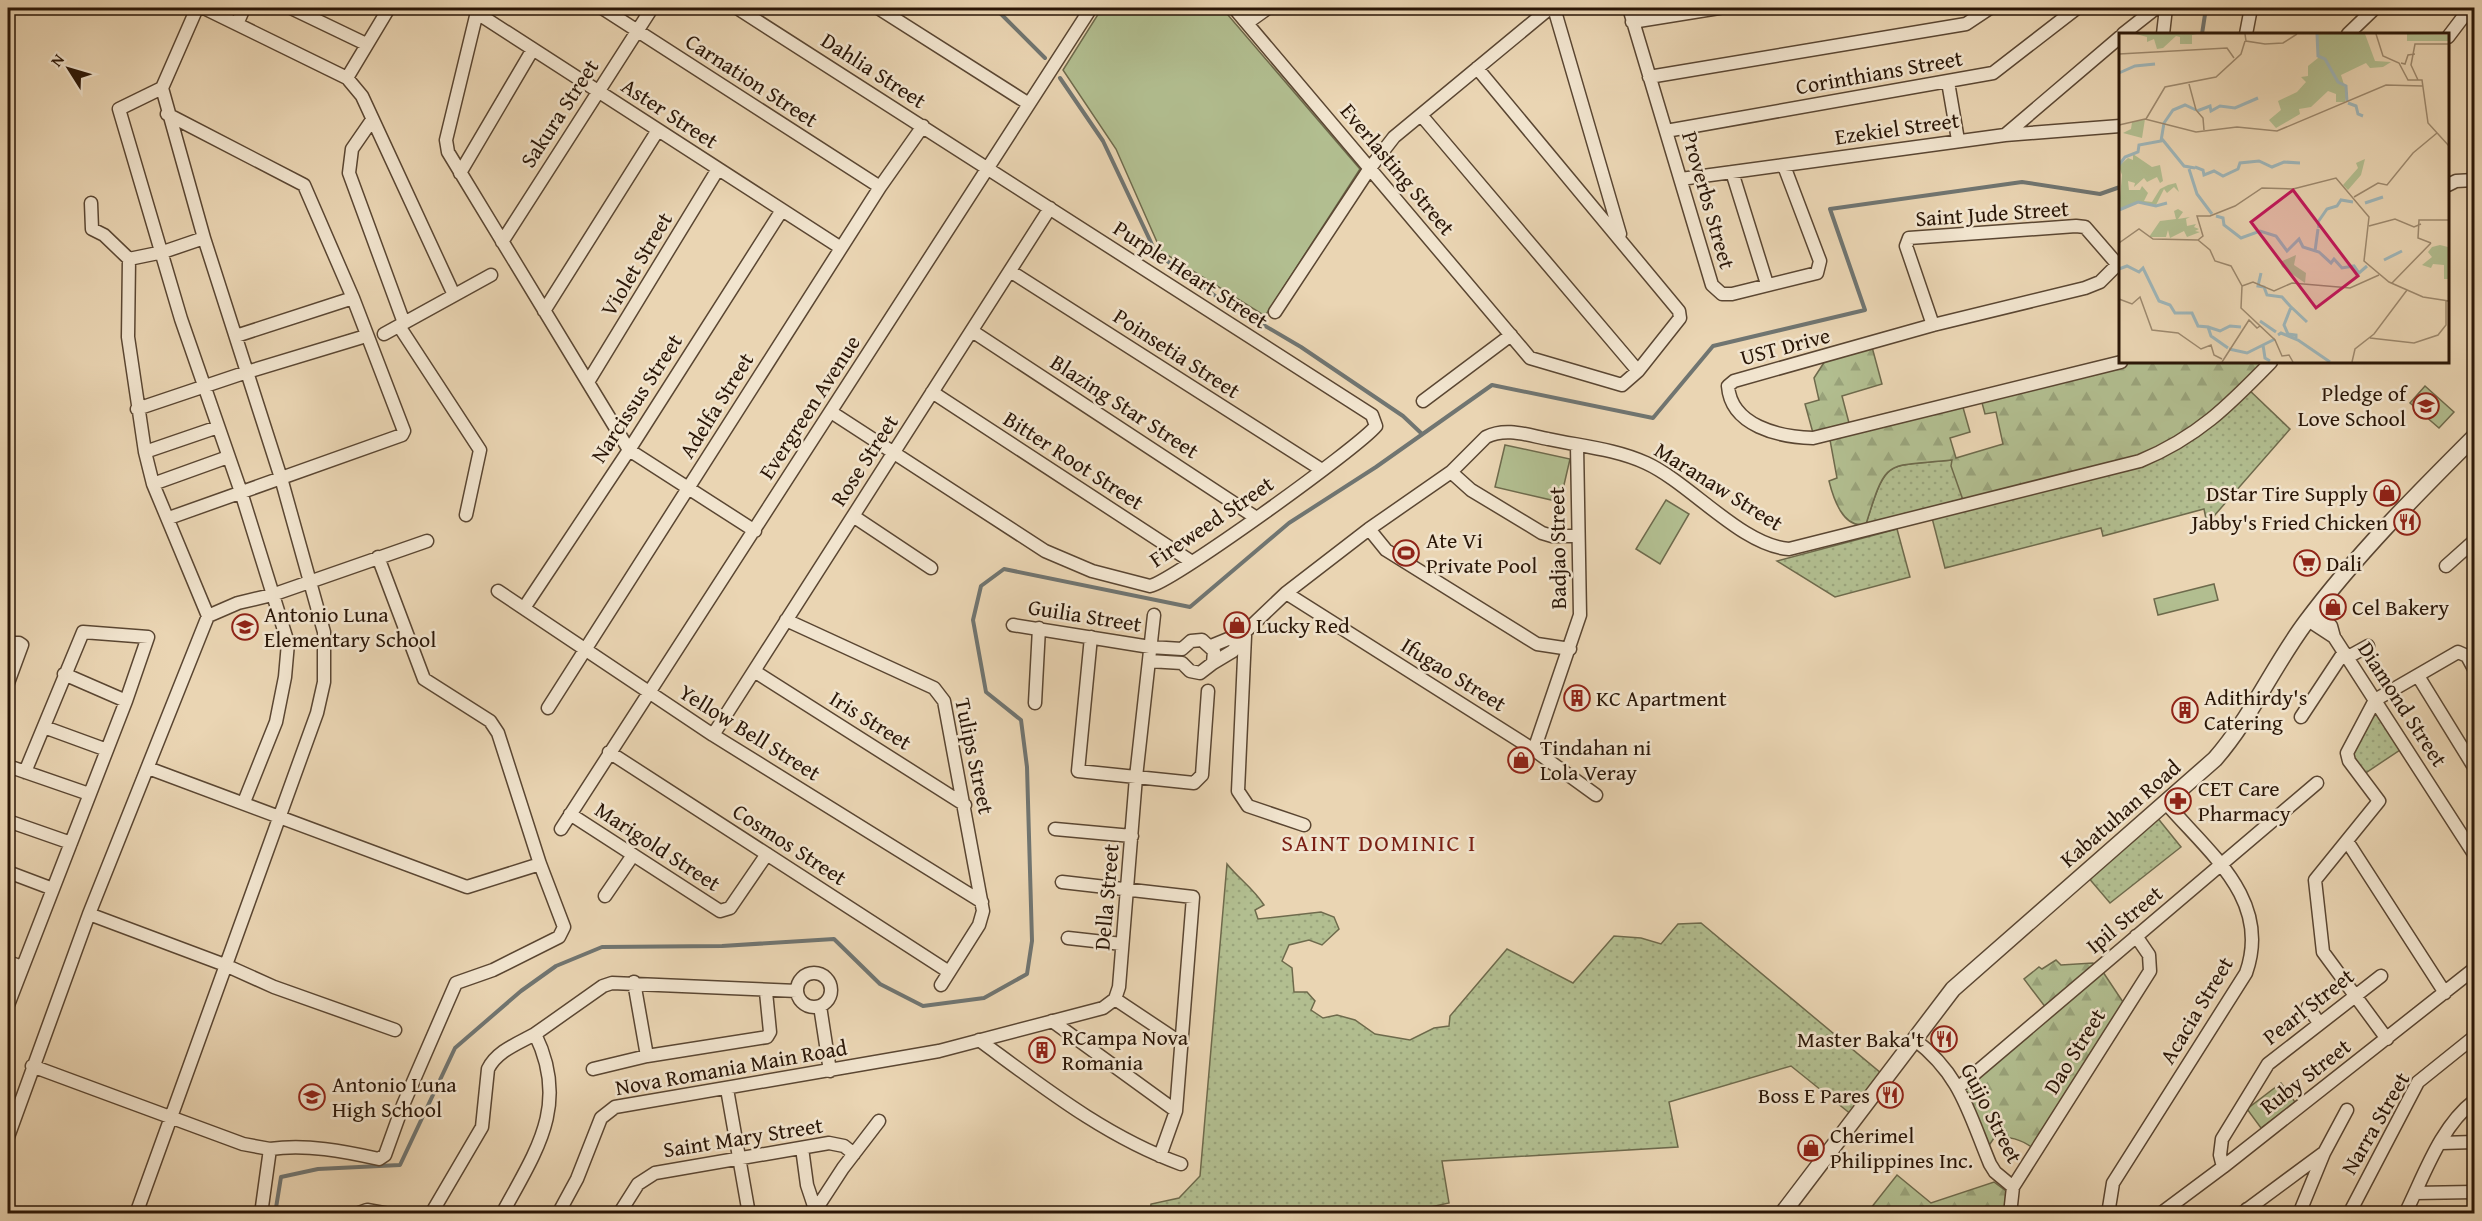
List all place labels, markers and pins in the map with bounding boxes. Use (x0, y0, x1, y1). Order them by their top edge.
place label: Pledge of Love School (2298, 377, 2409, 434)
school or university icon: Pledge of Love School (2411, 391, 2441, 421)
place label: DStar Tire Supply (2206, 477, 2368, 509)
shop icon: DStar Tire Supply (2372, 478, 2402, 508)
place label: Jabby's Fried Chicken (2189, 506, 2389, 538)
restaurant icon: Jabby's Fried Chicken (2392, 507, 2422, 537)
place label: Ate Vi Private Pool (1426, 524, 1537, 581)
sports icon: Ate Vi Private Pool (1391, 538, 1421, 568)
place label: Dali (2326, 547, 2362, 579)
supermarket icon: Dali (2292, 548, 2322, 578)
place label: Cel Bakery (2352, 591, 2449, 623)
shop icon: Cel Bakery (2318, 592, 2348, 622)
place label: Antonio Luna Elementary School (264, 598, 436, 655)
place label: Lucky Red (1256, 609, 1350, 641)
shop icon: Lucky Red (1222, 610, 1252, 640)
school or university icon: Antonio Luna Elementary School (230, 612, 260, 642)
place label: Adithirdy's Catering (2204, 681, 2308, 738)
place label: KC Apartment (1596, 682, 1727, 714)
building icon: KC Apartment (1562, 683, 1592, 713)
building icon: Adithirdy's Catering (2170, 695, 2200, 725)
place label: Tindahan ni Lola Veray (1540, 731, 1651, 788)
shop icon: Tindahan ni Lola Veray (1506, 745, 1536, 775)
place label: CET Care Pharmacy (2198, 772, 2291, 829)
pharmacy icon: CET Care Pharmacy (2163, 786, 2193, 816)
place label: RCampa Nova Romania (1062, 1021, 1189, 1078)
place label: Master Baka't (1797, 1023, 1924, 1055)
restaurant icon: Master Baka't (1929, 1024, 1959, 1054)
building icon: RCampa Nova Romania (1027, 1035, 1057, 1065)
place label: Antonio Luna High School (332, 1068, 457, 1125)
place label: Boss E Pares (1758, 1079, 1870, 1111)
restaurant icon: Boss E Pares (1875, 1080, 1905, 1110)
school or university icon: Antonio Luna High School (297, 1082, 327, 1112)
place label: Cherimel Philippines Inc. (1830, 1119, 1973, 1176)
shop icon: Cherimel Philippines Inc. (1796, 1133, 1826, 1163)

